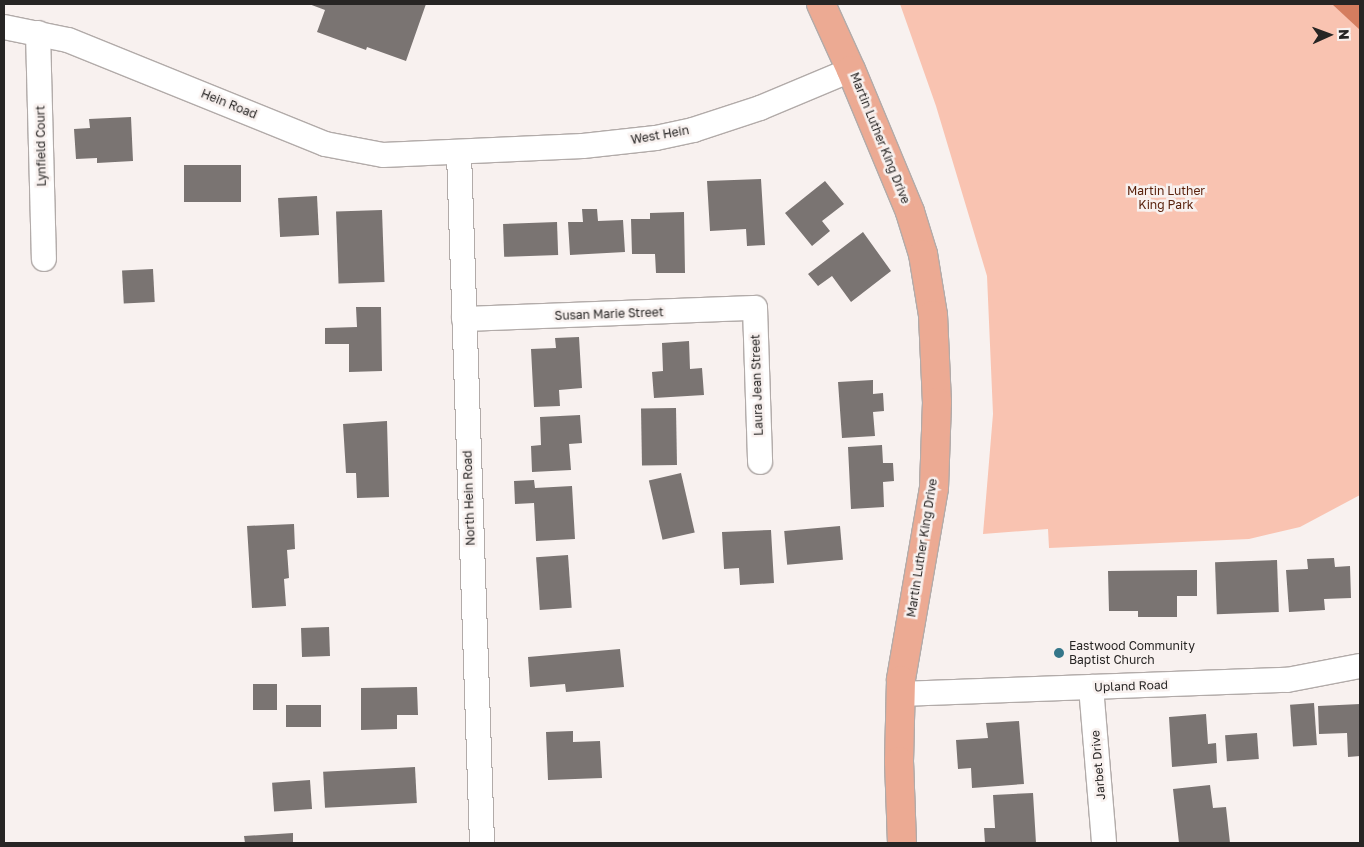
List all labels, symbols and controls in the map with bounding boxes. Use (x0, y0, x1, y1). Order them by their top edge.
north arrow (1304, 10, 1354, 60)
text: N (1336, 29, 1353, 40)
street label: Martin Luther King Drive (847, 70, 913, 206)
street label: Hein Road (199, 86, 259, 122)
street label: Lynfield Court (33, 105, 49, 187)
street label: West Hein (630, 123, 690, 147)
park label: Martin Luther King Park (1127, 184, 1205, 212)
street label: Susan Marie Street (554, 305, 664, 323)
street label: Laura Jean Street (748, 334, 766, 436)
street label: North Hein Road (460, 450, 478, 546)
street label: Martin Luther King Drive (904, 478, 940, 618)
place label: Eastwood Community Baptist Church (1069, 639, 1195, 667)
marker: Eastwood Community Baptist Church (1053, 647, 1065, 659)
street label: Upland Road (1094, 678, 1168, 694)
street label: Jarbet Drive (1088, 730, 1108, 800)

